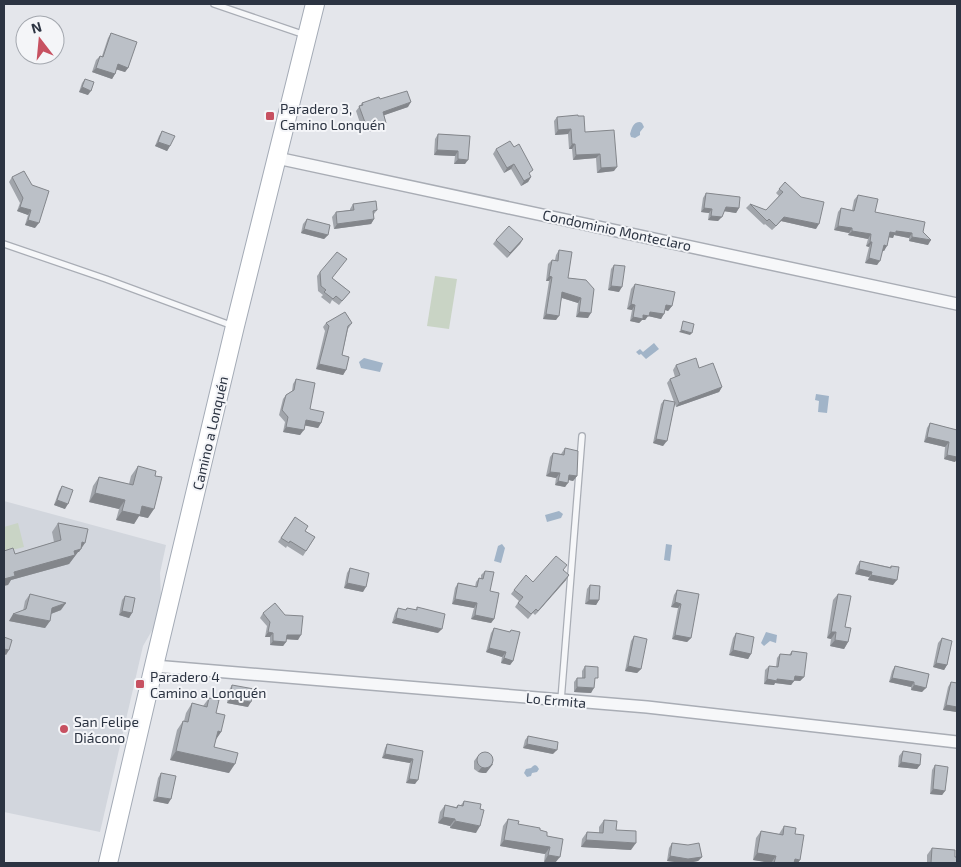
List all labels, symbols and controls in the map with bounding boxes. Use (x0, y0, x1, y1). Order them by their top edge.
north arrow (15, 15, 65, 65)
text: N (29, 17, 43, 37)
place label: Paradero 3, Camino Lonquén (280, 100, 385, 133)
marker: Paradero 3, Camino Lonquén (264, 110, 276, 122)
street label: Condominio Monteclaro (541, 206, 693, 254)
street label: Camino a Lonquén (189, 374, 231, 492)
place label: Paradero 4 Camino a Lonquén (150, 668, 266, 701)
marker: Paradero 4 Camino a Lonquén (134, 678, 146, 690)
street label: Lo Ermita (525, 689, 587, 711)
place label: San Felipe Diácono (74, 713, 139, 746)
marker: San Felipe Diácono (58, 723, 70, 735)

